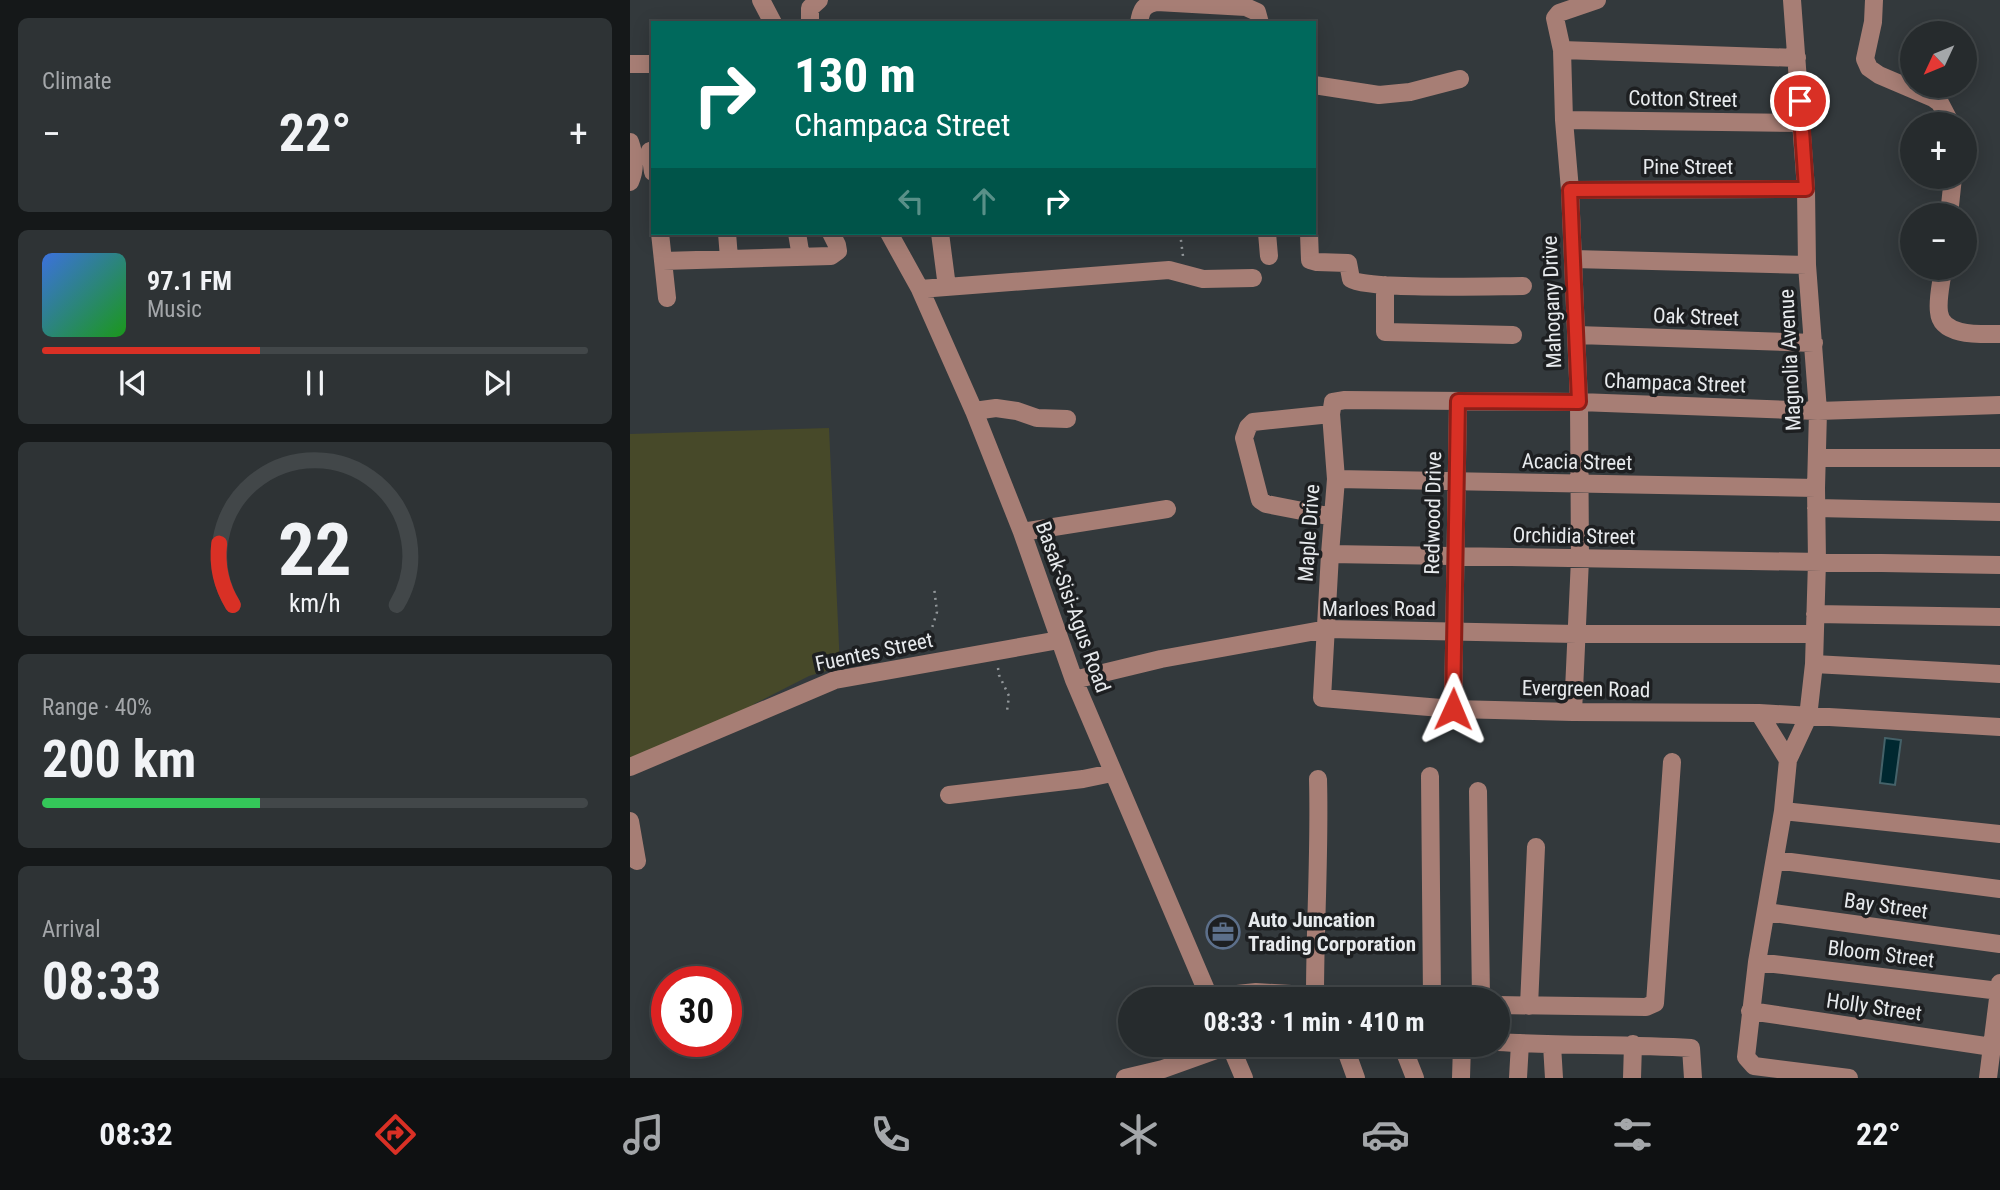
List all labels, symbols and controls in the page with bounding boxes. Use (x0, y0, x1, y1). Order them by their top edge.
north arrow (1900, 21, 1978, 98)
map controls (1900, 21, 1977, 280)
text: 130 m (794, 47, 916, 104)
icon: right (679, 49, 770, 140)
text: Climate (42, 68, 112, 95)
pin (1770, 71, 1830, 131)
icon: arrive (1781, 82, 1819, 120)
street label: Cotton Street (1628, 86, 1738, 112)
text: 22° (279, 103, 351, 164)
text: Champaca Street (794, 106, 1011, 144)
text: − (42, 112, 61, 156)
text: + (569, 112, 588, 156)
button: + (1900, 112, 1977, 189)
street label: Pine Street (1643, 155, 1733, 179)
icon: left (892, 182, 930, 220)
icon: ahead (965, 182, 1003, 220)
icon: right (1038, 182, 1076, 220)
button: − (1900, 203, 1977, 280)
street label: Mahogany Drive (1538, 235, 1566, 369)
text: 97.1 FM (147, 266, 232, 296)
street label: Magnolia Avenue (1774, 288, 1806, 432)
text: Music (147, 296, 202, 323)
street label: Oak Street (1653, 304, 1739, 330)
icon: previous (114, 364, 152, 402)
icon: pause (296, 364, 334, 402)
icon: next (478, 364, 516, 402)
street label: Champaca Street (1604, 369, 1746, 397)
street label: Acacia Street (1522, 449, 1632, 475)
street label: Redwood Drive (1420, 451, 1446, 575)
street label: Maple Drive (1294, 483, 1324, 583)
text: 22 (278, 507, 352, 593)
street label: Basak-Sisi-Agus Road (1031, 518, 1115, 696)
street label: Orchidia Street (1512, 523, 1636, 549)
text: km/h (289, 589, 341, 618)
street label: Marloes Road (1322, 597, 1436, 621)
street label: Fuentes Street (813, 628, 935, 676)
position arrow (1416, 672, 1490, 746)
street label: Evergreen Road (1522, 676, 1650, 702)
text: Range · 40% (42, 694, 152, 721)
text: 200 km (42, 729, 196, 790)
street label: Bay Street (1843, 888, 1929, 924)
place label: Auto Juncation Trading Corporation (1248, 908, 1416, 956)
office icon: Auto Juncation Trading Corporation (1204, 913, 1242, 951)
text: Arrival (42, 916, 101, 943)
street label: Bloom Street (1826, 936, 1936, 972)
text: 08:33 (42, 951, 161, 1012)
speed limit sign: 30 (651, 966, 742, 1057)
street label: Holly Street (1825, 988, 1923, 1026)
text: 08:33 · 1 min · 410 m (1204, 1007, 1424, 1037)
icon: directions (371, 1110, 420, 1159)
icon: music (619, 1110, 668, 1159)
icon: phone (866, 1110, 915, 1159)
icon: climate (1114, 1110, 1163, 1159)
icon: car (1361, 1110, 1410, 1159)
icon: filters (1608, 1110, 1657, 1159)
text: 08:32 (99, 1115, 173, 1153)
text: 22° (1856, 1115, 1901, 1153)

